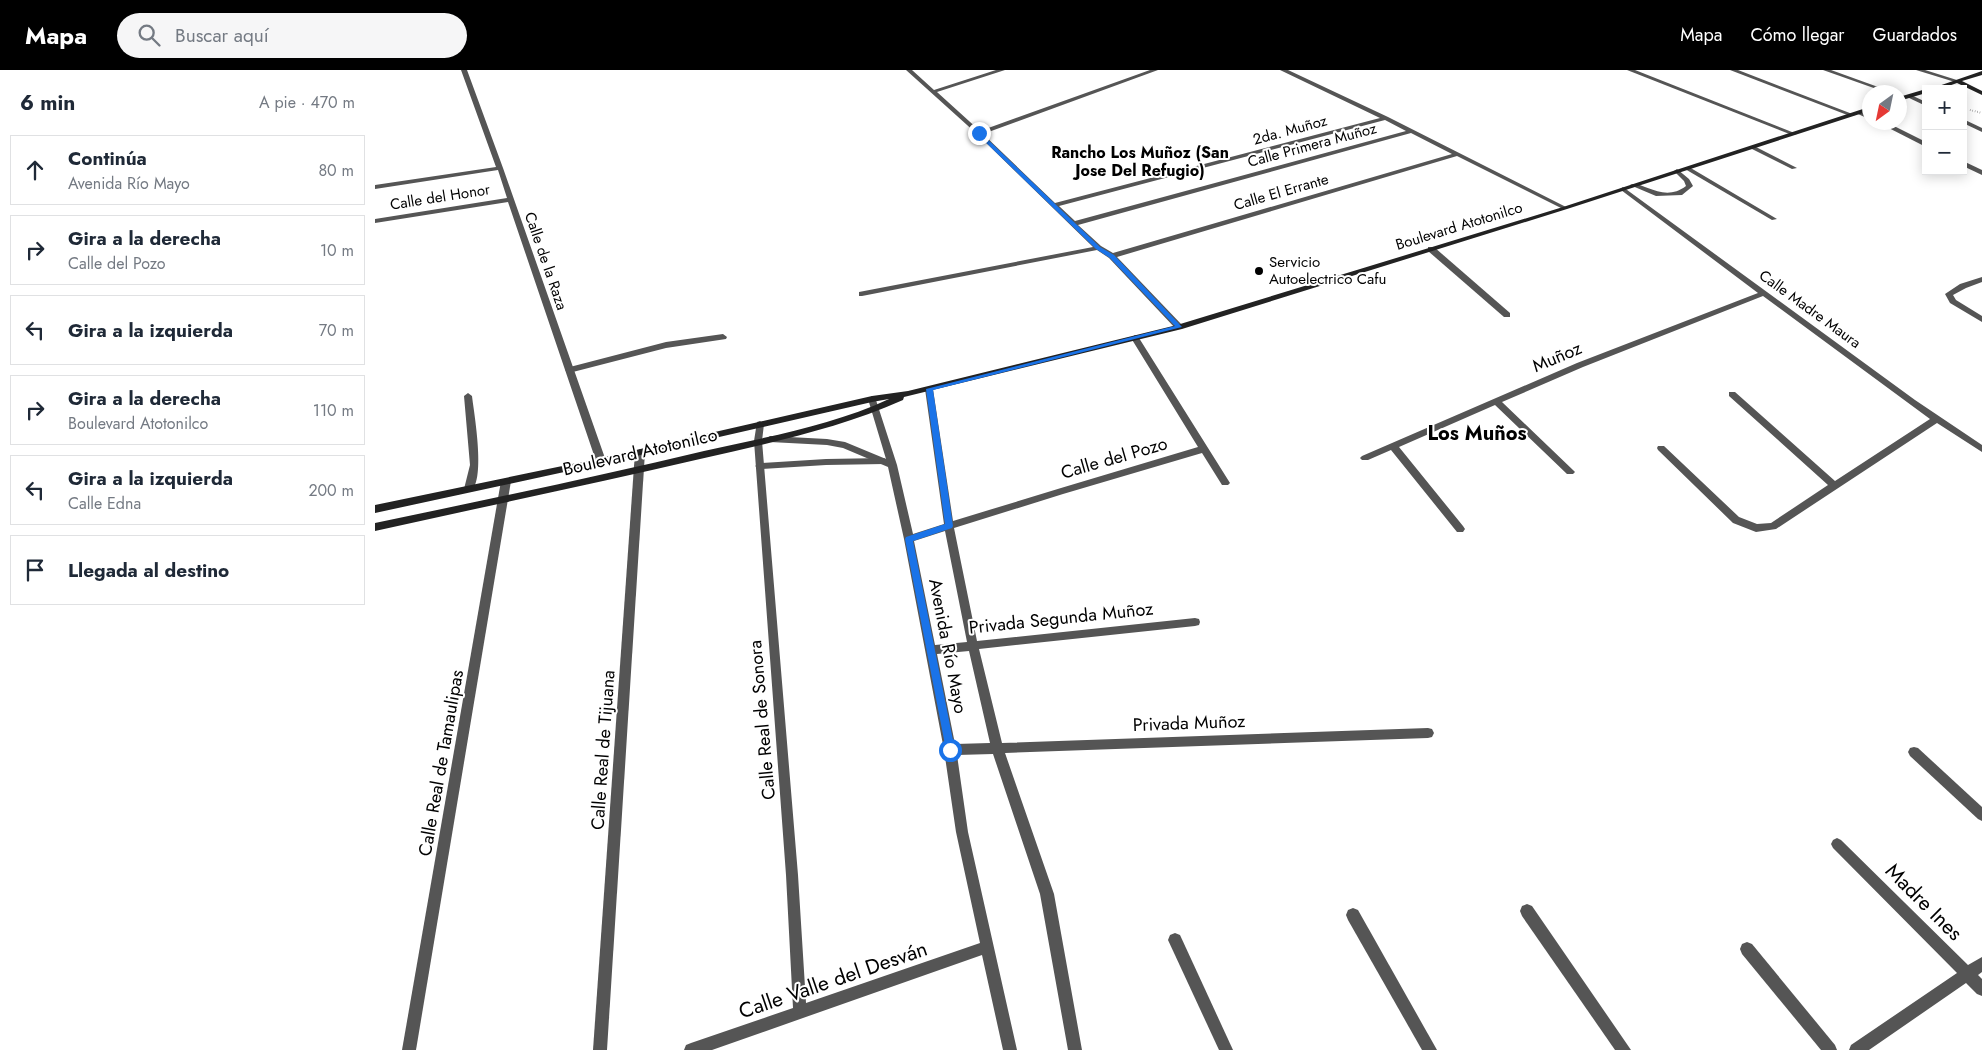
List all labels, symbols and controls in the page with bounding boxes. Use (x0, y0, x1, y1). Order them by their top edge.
search box (117, 13, 467, 58)
text: Mapa (25, 18, 87, 53)
icon: search (135, 21, 163, 49)
text: Buscar aquí (175, 22, 269, 49)
text: Mapa (1680, 22, 1722, 48)
text: Cómo llegar (1750, 22, 1845, 48)
text: Guardados (1873, 22, 1957, 48)
north arrow (1862, 85, 1907, 130)
map controls (1922, 85, 1967, 175)
button: + (1922, 85, 1967, 130)
text: 6 min (20, 88, 75, 118)
text: A pie · 470 m (259, 91, 355, 114)
street label: 2da. Muñoz (1250, 110, 1330, 150)
street label: Calle Primera Muñoz (1245, 117, 1379, 173)
route end (968, 122, 991, 145)
button: − (1922, 130, 1967, 175)
district label: Rancho Los Muñoz (San Jose Del Refugio) (1051, 141, 1229, 182)
text: Continúa (68, 145, 147, 172)
icon: ahead (21, 156, 49, 184)
text: 80 m (318, 159, 354, 182)
street label: Calle El Errante (1231, 168, 1331, 216)
text: Avenida Río Mayo (68, 172, 190, 195)
street label: Calle del Honor (388, 178, 492, 216)
street label: Boulevard Atotonilco (1393, 196, 1525, 256)
street label: Calle de la Raza (519, 209, 573, 313)
text: Gira a la derecha (68, 225, 221, 252)
icon: right (21, 236, 49, 264)
text: 10 m (320, 239, 354, 262)
place label: Servicio Autoelectrico Cafu (1269, 251, 1387, 290)
text: Calle del Pozo (68, 252, 166, 275)
street label: Calle Madre Maura (1754, 264, 1866, 354)
marker: Servicio Autoelectrico Cafu (1253, 265, 1265, 277)
icon: left (21, 316, 49, 344)
text: Gira a la izquierda (68, 317, 233, 344)
text: 70 m (319, 319, 354, 342)
street label: Muñoz (1528, 335, 1586, 379)
text: Gira a la derecha (68, 385, 221, 412)
icon: right (21, 396, 49, 424)
text: 110 m (313, 399, 354, 422)
text: Boulevard Atotonilco (68, 412, 208, 435)
district label: Los Muños (1427, 419, 1527, 448)
street label: Boulevard Atotonilco (560, 422, 720, 482)
street label: Calle del Pozo (1058, 430, 1170, 486)
text: Gira a la izquierda (68, 465, 233, 492)
icon: left (21, 476, 49, 504)
text: 200 m (308, 479, 354, 502)
text: Calle Edna (68, 492, 141, 515)
icon: arrive (21, 556, 49, 584)
text: Llegada al destino (68, 557, 229, 584)
street label: Avenida Río Mayo (922, 576, 974, 716)
street label: Privada Segunda Muñoz (968, 595, 1155, 641)
street label: Calle Real de Sonora (742, 639, 782, 801)
street label: Calle Real de Tamaulipas (412, 668, 470, 858)
street label: Calle Real de Tijuana (584, 669, 622, 831)
street label: Privada Muñoz (1132, 708, 1246, 738)
route start (939, 739, 962, 762)
street label: Madre Ines (1879, 857, 1969, 947)
street label: Calle Valle del Desván (735, 934, 931, 1026)

